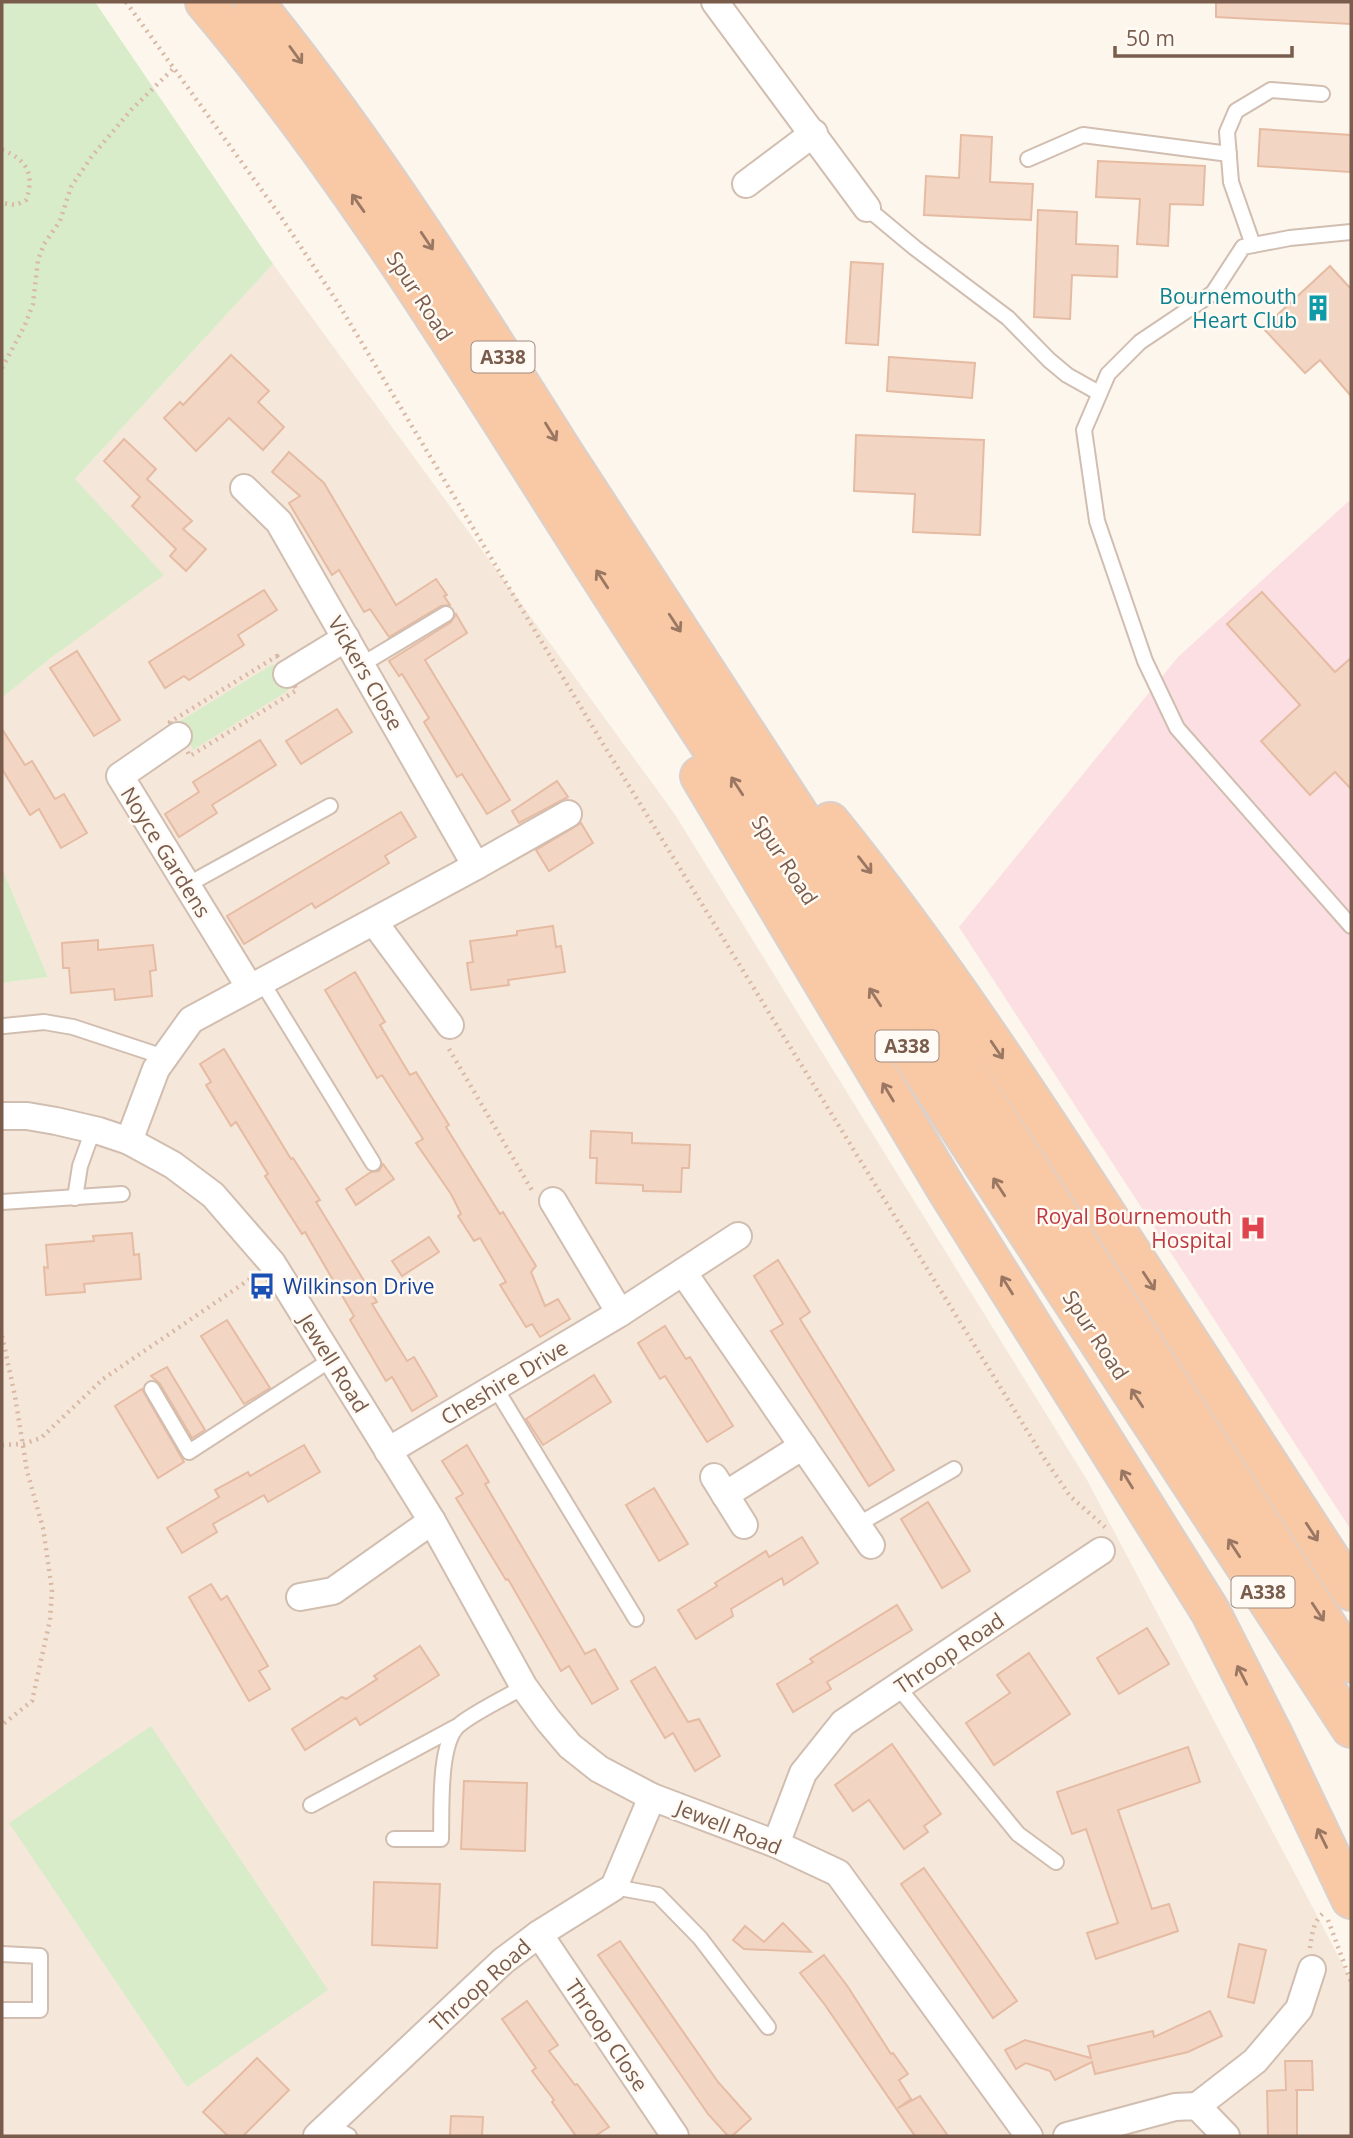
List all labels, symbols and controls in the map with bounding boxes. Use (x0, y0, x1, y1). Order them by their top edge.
scale bar (1115, 14, 1292, 58)
text: 50 m (1126, 24, 1175, 52)
one-way arrow (289, 45, 304, 64)
one-way arrow (351, 194, 365, 213)
one-way arrow (420, 231, 435, 250)
street label: Spur Road (381, 246, 459, 346)
place label: Bournemouth Heart Club (1159, 282, 1297, 334)
building icon: Bournemouth Heart Club (1303, 293, 1333, 323)
road number: A338 (472, 342, 534, 372)
one-way arrow (544, 422, 558, 442)
one-way arrow (594, 569, 608, 589)
street label: Vickers Close (322, 611, 410, 735)
one-way arrow (668, 613, 682, 632)
one-way arrow (729, 777, 743, 797)
street label: Noyce Gardens (115, 781, 217, 923)
street label: Spur Road (746, 810, 824, 910)
one-way arrow (857, 855, 872, 874)
one-way arrow (867, 988, 882, 1007)
road number: A338 (876, 1030, 939, 1062)
one-way arrow (990, 1040, 1004, 1059)
one-way arrow (881, 1082, 895, 1102)
one-way arrow (992, 1178, 1006, 1198)
place label: Royal Bournemouth Hospital (1036, 1202, 1232, 1254)
hospital icon: Royal Bournemouth Hospital (1238, 1213, 1268, 1243)
one-way arrow (1143, 1270, 1157, 1290)
bus stop icon: Wilkinson Drive (247, 1271, 277, 1301)
place label: Wilkinson Drive (283, 1272, 435, 1300)
one-way arrow (1000, 1276, 1014, 1296)
street label: Spur Road (1057, 1285, 1135, 1385)
street label: Jewell Road (291, 1307, 375, 1418)
street label: Cheshire Drive (435, 1333, 573, 1431)
one-way arrow (1130, 1389, 1144, 1409)
one-way arrow (1120, 1469, 1134, 1489)
one-way arrow (1305, 1521, 1319, 1541)
one-way arrow (1227, 1538, 1241, 1558)
road number: A338 (1232, 1576, 1294, 1608)
one-way arrow (1310, 1602, 1325, 1621)
street label: Throop Road (889, 1606, 1009, 1700)
one-way arrow (1235, 1665, 1249, 1686)
street label: Jewell Road (670, 1792, 786, 1861)
one-way arrow (1315, 1827, 1328, 1848)
street label: Throop Road (424, 1932, 536, 2038)
street label: Throop Close (559, 1973, 655, 2097)

